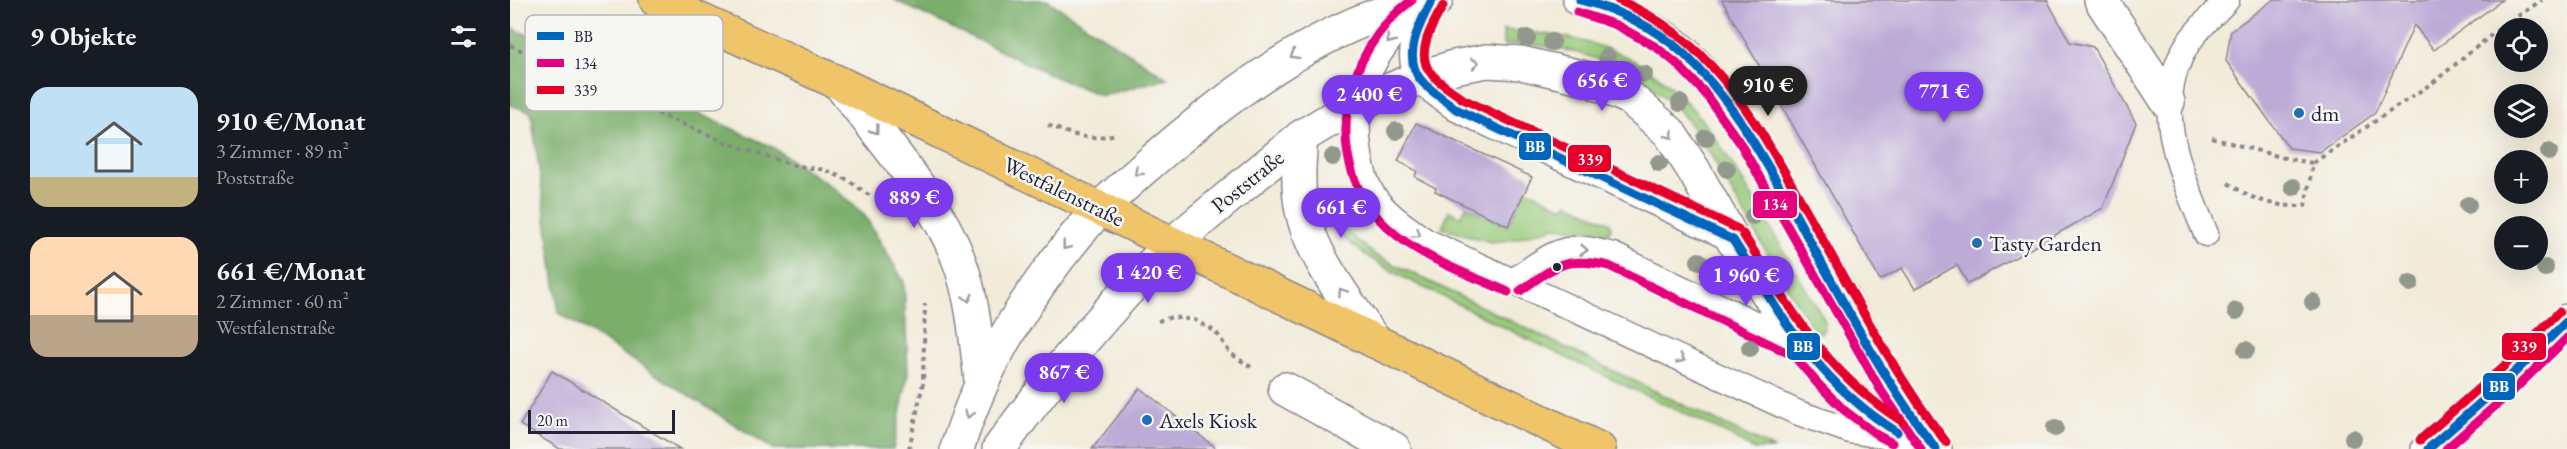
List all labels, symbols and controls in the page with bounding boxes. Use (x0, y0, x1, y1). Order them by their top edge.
legend (525, 15, 723, 111)
map controls (2494, 18, 2548, 270)
button: locate (2494, 18, 2548, 72)
text: 9 Objekte (30, 19, 136, 53)
icon: filters (447, 20, 480, 53)
text: BB (574, 26, 593, 47)
one-way arrow (1386, 33, 1397, 44)
one-way arrow (1290, 48, 1300, 60)
text: 134 (574, 53, 597, 74)
one-way arrow (1470, 57, 1480, 70)
pin: 656 € (1560, 61, 1644, 112)
pin: 910 € (1726, 66, 1810, 117)
text: 656 € (1576, 67, 1628, 93)
text: 910 € (1742, 72, 1794, 98)
pin: 771 € (1902, 72, 1986, 123)
pin: 2 400 € (1314, 75, 1424, 126)
text: 771 € (1918, 78, 1970, 104)
text: 339 (574, 80, 597, 101)
text: 2 400 € (1336, 81, 1402, 107)
button: layers (2494, 84, 2548, 138)
place label: dm (2311, 99, 2339, 128)
text: 910 €/Monat (216, 104, 365, 138)
marker: dm (2292, 106, 2306, 120)
icon: home (78, 111, 150, 183)
one-way arrow (867, 123, 878, 134)
one-way arrow (1663, 129, 1674, 140)
line badge: BB (1518, 132, 1552, 161)
text: BB (1525, 136, 1545, 157)
text: 3 Zimmer · 89 m² (216, 138, 349, 164)
street label: Poststraße (1205, 143, 1290, 220)
line badge: 339 (1567, 144, 1612, 173)
text: 339 (1577, 149, 1603, 170)
street label: Westfalenstraße (999, 150, 1129, 233)
button: + (2494, 150, 2548, 204)
text: Poststraße (216, 164, 294, 190)
one-way arrow (1134, 165, 1145, 176)
pin: 889 € (872, 178, 956, 229)
text: 889 € (888, 184, 940, 210)
pin: 661 € (1299, 188, 1383, 239)
line badge: 134 (1752, 190, 1798, 219)
text: 661 € (1315, 194, 1367, 220)
text: 134 (1762, 194, 1788, 215)
button: − (2494, 216, 2548, 270)
one-way arrow (1410, 227, 1421, 238)
place label: Tasty Garden (1989, 229, 2102, 258)
marker: Tasty Garden (1970, 236, 1984, 250)
one-way arrow (1063, 240, 1074, 251)
one-way arrow (1579, 243, 1588, 256)
pin: 1 420 € (1093, 253, 1203, 304)
text: 661 €/Monat (216, 254, 365, 288)
pin: 1 960 € (1691, 256, 1801, 307)
text: 1 420 € (1115, 259, 1181, 285)
icon: home (78, 261, 150, 333)
unlabelled marker (1551, 261, 1563, 273)
text: 1 960 € (1713, 262, 1779, 288)
text: 2 Zimmer · 60 m² (216, 288, 349, 314)
one-way arrow (1338, 288, 1349, 299)
one-way arrow (961, 293, 974, 303)
text: Westfalenstraße (216, 314, 335, 340)
line badge: BB (1786, 332, 1821, 361)
line badge: 339 (2501, 332, 2547, 361)
text: BB (1793, 336, 1813, 357)
text: 339 (2511, 336, 2537, 357)
one-way arrow (1675, 352, 1686, 364)
pin: 867 € (1022, 353, 1106, 404)
text: 867 € (1038, 359, 1090, 385)
line badge: BB (2482, 372, 2516, 401)
text: BB (2489, 376, 2509, 397)
place label: Axels Kiosk (1158, 406, 1258, 435)
scale bar (528, 407, 675, 434)
one-way arrow (963, 409, 976, 419)
text: 20 m (537, 410, 568, 431)
marker: Axels Kiosk (1140, 413, 1154, 427)

